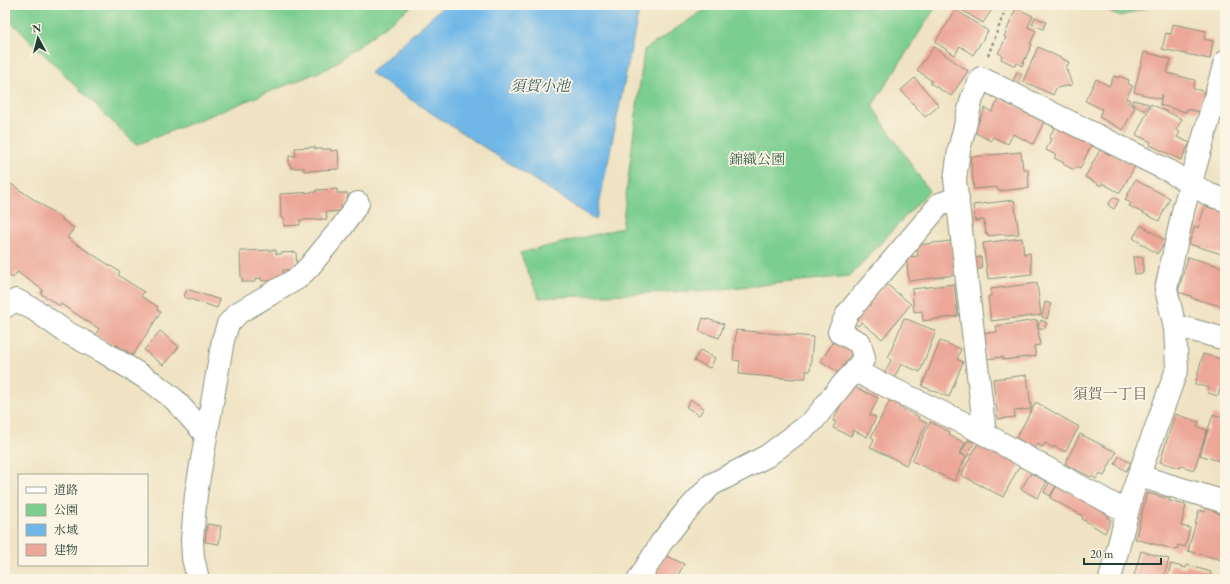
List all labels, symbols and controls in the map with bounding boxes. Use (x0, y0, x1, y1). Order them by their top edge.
north arrow (18, 18, 58, 58)
text: N (32, 21, 42, 36)
water label: 須賀小池 (510, 76, 572, 95)
park label: 錦織公園 (729, 150, 785, 168)
district label: 須賀一丁目 (1072, 384, 1148, 403)
legend (18, 474, 148, 566)
text: 道路 (54, 482, 78, 498)
text: 公園 (54, 502, 78, 518)
text: 水域 (54, 522, 78, 538)
scale bar (1084, 540, 1161, 566)
text: 建物 (54, 542, 78, 558)
text: 20 m (1090, 546, 1114, 562)

